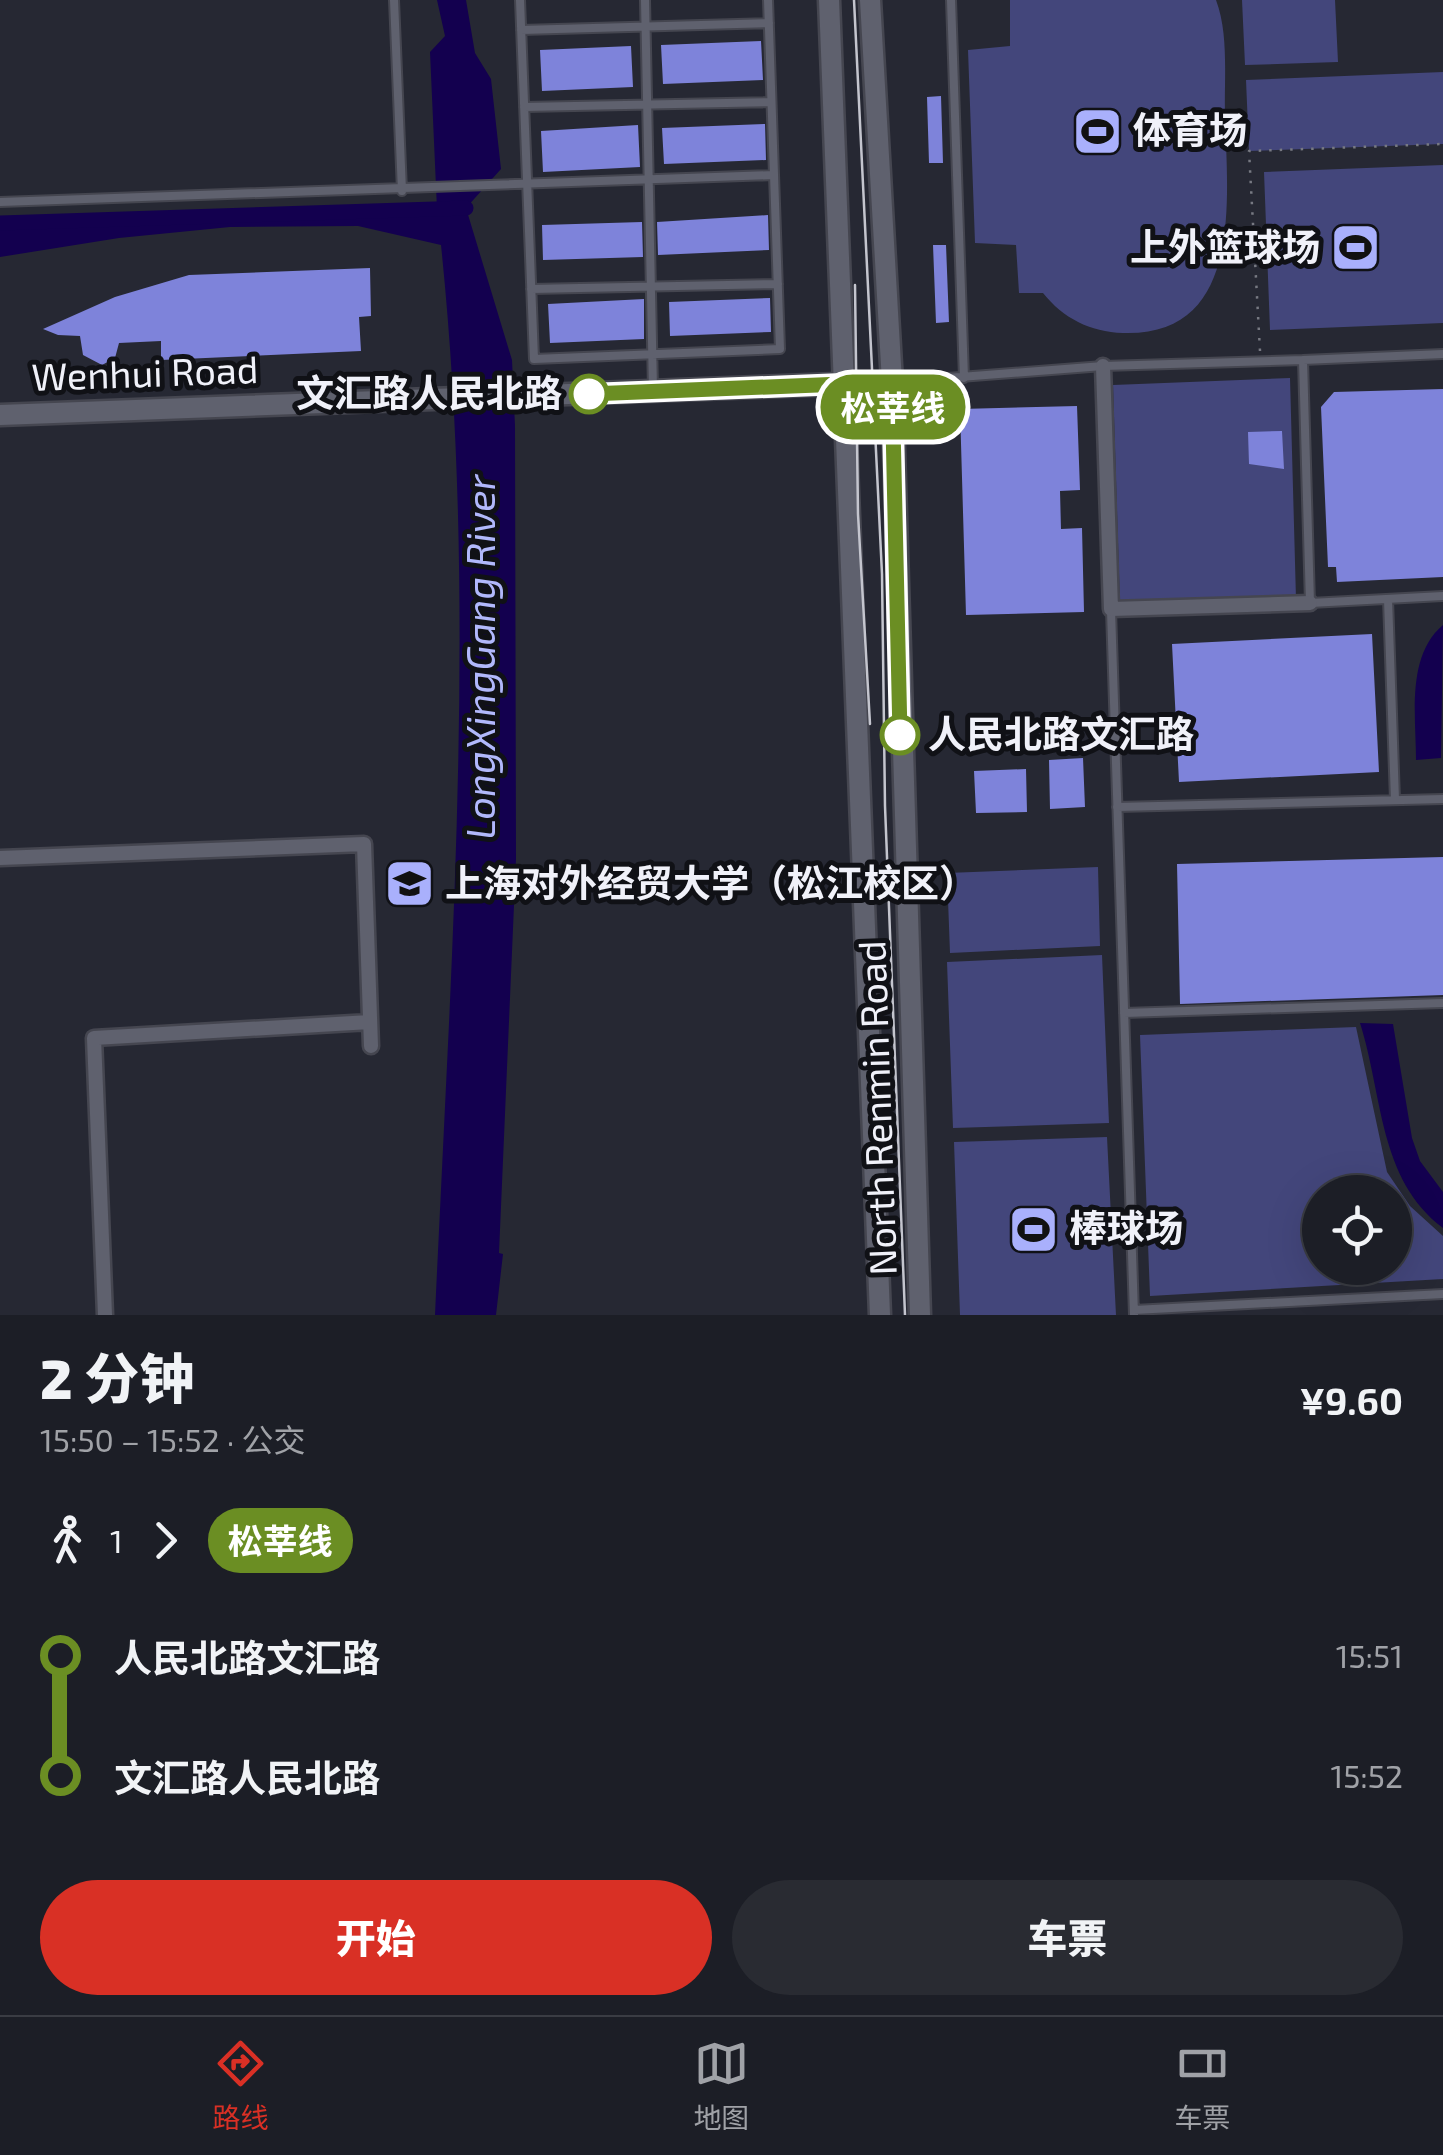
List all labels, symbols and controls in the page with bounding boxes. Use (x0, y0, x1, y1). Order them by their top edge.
sports icon: 体育场 (1072, 105, 1124, 157)
place label: 体育场 (1133, 106, 1247, 152)
sports icon: 上外篮球场 (1329, 222, 1381, 274)
place label: 上外篮球场 (1130, 223, 1320, 269)
street label: Wenhui Road (31, 345, 259, 399)
place label: 文汇路人民北路 (296, 369, 562, 415)
line badge: 松莘线 (836, 374, 950, 440)
marker: 文汇路人民北路 (570, 375, 608, 413)
text: 松莘线 (840, 386, 946, 428)
water label: LongXingGang River (455, 473, 503, 840)
place label: 人民北路文汇路 (928, 710, 1194, 756)
marker: 人民北路文汇路 (881, 716, 919, 754)
school or university icon: 上海对外经贸大学（松江校区） (384, 858, 436, 910)
place label: 上海对外经贸大学（松江校区） (445, 859, 977, 905)
street label: North Renmin Road (847, 940, 905, 1276)
map controls (1302, 1175, 1412, 1285)
button: locate (1302, 1175, 1412, 1285)
sports icon: 棒球场 (1008, 1203, 1060, 1255)
place label: 棒球场 (1069, 1204, 1183, 1250)
text: 2 分钟 (40, 1344, 194, 1410)
text: ¥9.60 (1300, 1377, 1403, 1423)
text: 15:50 – 15:52 · 公交 (40, 1420, 306, 1458)
icon: walk (40, 1513, 95, 1568)
icon: forward (138, 1513, 193, 1568)
text: 松莘线 (228, 1519, 333, 1561)
text: 1 (110, 1521, 123, 1559)
text: 人民北路文汇路 (114, 1634, 380, 1680)
text: 15:51 (1336, 1636, 1403, 1674)
text: 文汇路人民北路 (114, 1754, 380, 1800)
text: 15:52 (1330, 1756, 1403, 1794)
button: 开始 (40, 1880, 712, 1995)
button: 车票 (732, 1880, 1403, 1995)
tab: 路线 (212, 2036, 269, 2136)
tab: 地图 (693, 2036, 750, 2136)
tab: 车票 (1174, 2036, 1231, 2136)

